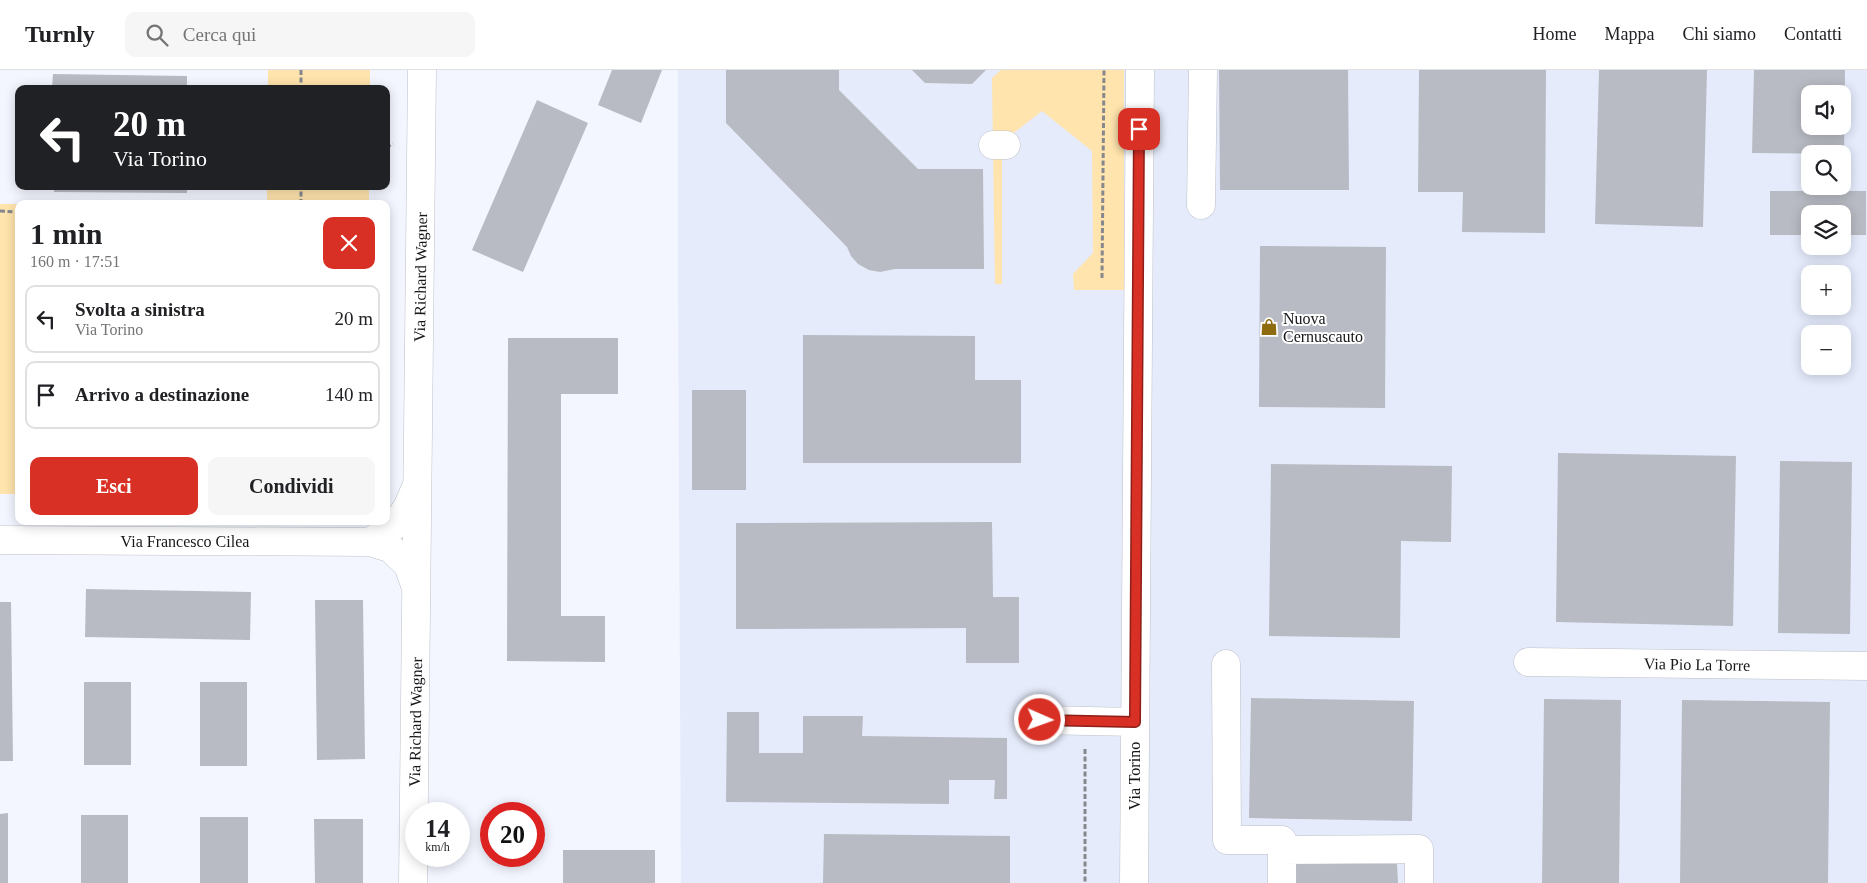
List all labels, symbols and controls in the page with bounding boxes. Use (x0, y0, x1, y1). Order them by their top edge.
search box (125, 12, 475, 57)
text: Turnly (25, 21, 95, 47)
icon: search (143, 21, 171, 49)
text: Cerca qui (183, 24, 256, 45)
text: Home (1533, 24, 1577, 44)
text: Mappa (1605, 24, 1654, 44)
text: Chi siamo (1682, 24, 1756, 44)
text: Contatti (1784, 24, 1842, 44)
map controls (1801, 85, 1851, 375)
button: sound (1801, 85, 1851, 135)
icon: left (30, 105, 95, 170)
text: 20 m (113, 105, 186, 144)
pin (1118, 108, 1160, 150)
icon: arrive (1125, 115, 1153, 143)
button: search (1801, 145, 1851, 195)
text: Via Torino (113, 146, 207, 171)
button: layers (1801, 205, 1851, 255)
street label: Via Richard Wagner (411, 211, 431, 342)
text: 1 min (30, 217, 103, 250)
button: close (323, 217, 375, 269)
text: 160 m · 17:51 (30, 253, 120, 270)
button: + (1801, 265, 1851, 315)
text: Svolta a sinistra (75, 299, 205, 320)
icon: left (32, 305, 60, 333)
text: 20 m (334, 308, 373, 329)
place label: Nuova Cernuscauto (1283, 310, 1363, 345)
shop icon: Nuova Cernuscauto (1259, 317, 1279, 337)
text: Via Torino (75, 321, 143, 338)
button: − (1801, 325, 1851, 375)
icon: arrive (32, 381, 60, 409)
text: Arrivo a destinazione (75, 384, 249, 405)
text: 140 m (325, 384, 373, 405)
button: Esci (30, 457, 198, 515)
button: Condividi (208, 457, 375, 515)
street label: Via Francesco Cilea (121, 533, 249, 550)
street label: Via Pio La Torre (1644, 655, 1750, 674)
street label: Via Richard Wagner (406, 656, 426, 787)
position arrow (1013, 693, 1065, 745)
street label: Via Torino (1126, 742, 1143, 810)
speed limit sign: 20 (480, 802, 545, 867)
text: 14 (425, 815, 450, 842)
text: km/h (425, 840, 450, 854)

